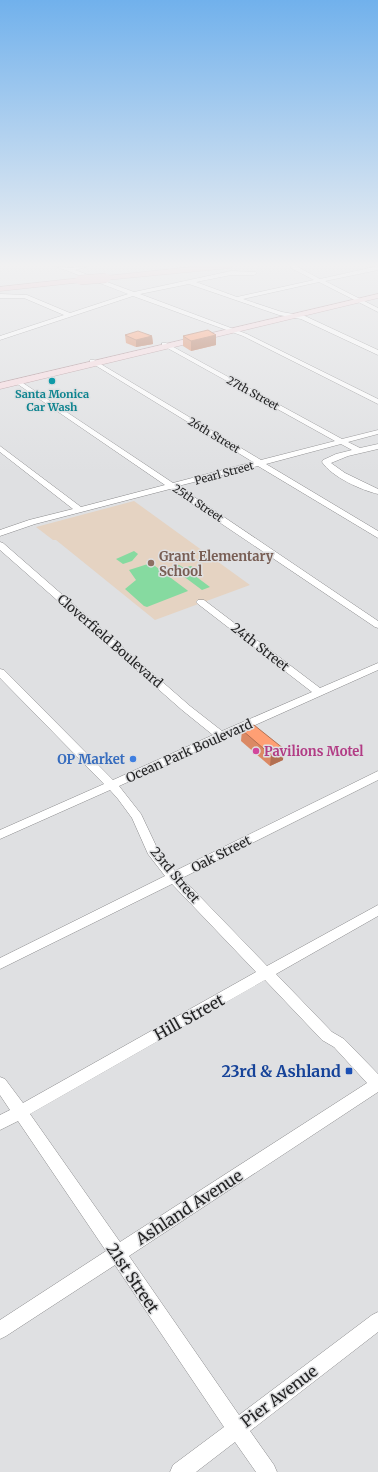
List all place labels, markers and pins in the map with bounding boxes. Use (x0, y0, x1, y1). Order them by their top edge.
marker: Santa Monica Car Wash (47, 376, 57, 386)
place label: Santa Monica Car Wash (15, 387, 89, 414)
place label: Grant Elementary School (159, 548, 274, 580)
marker: Grant Elementary School (146, 558, 156, 568)
place label: Pavilions Motel (264, 743, 364, 760)
marker: Pavilions Motel (251, 746, 261, 756)
place label: OP Market (57, 751, 126, 768)
marker: OP Market (128, 754, 138, 764)
place label: 23rd & Ashland (221, 1061, 341, 1081)
marker: 23rd & Ashland (344, 1066, 354, 1076)

